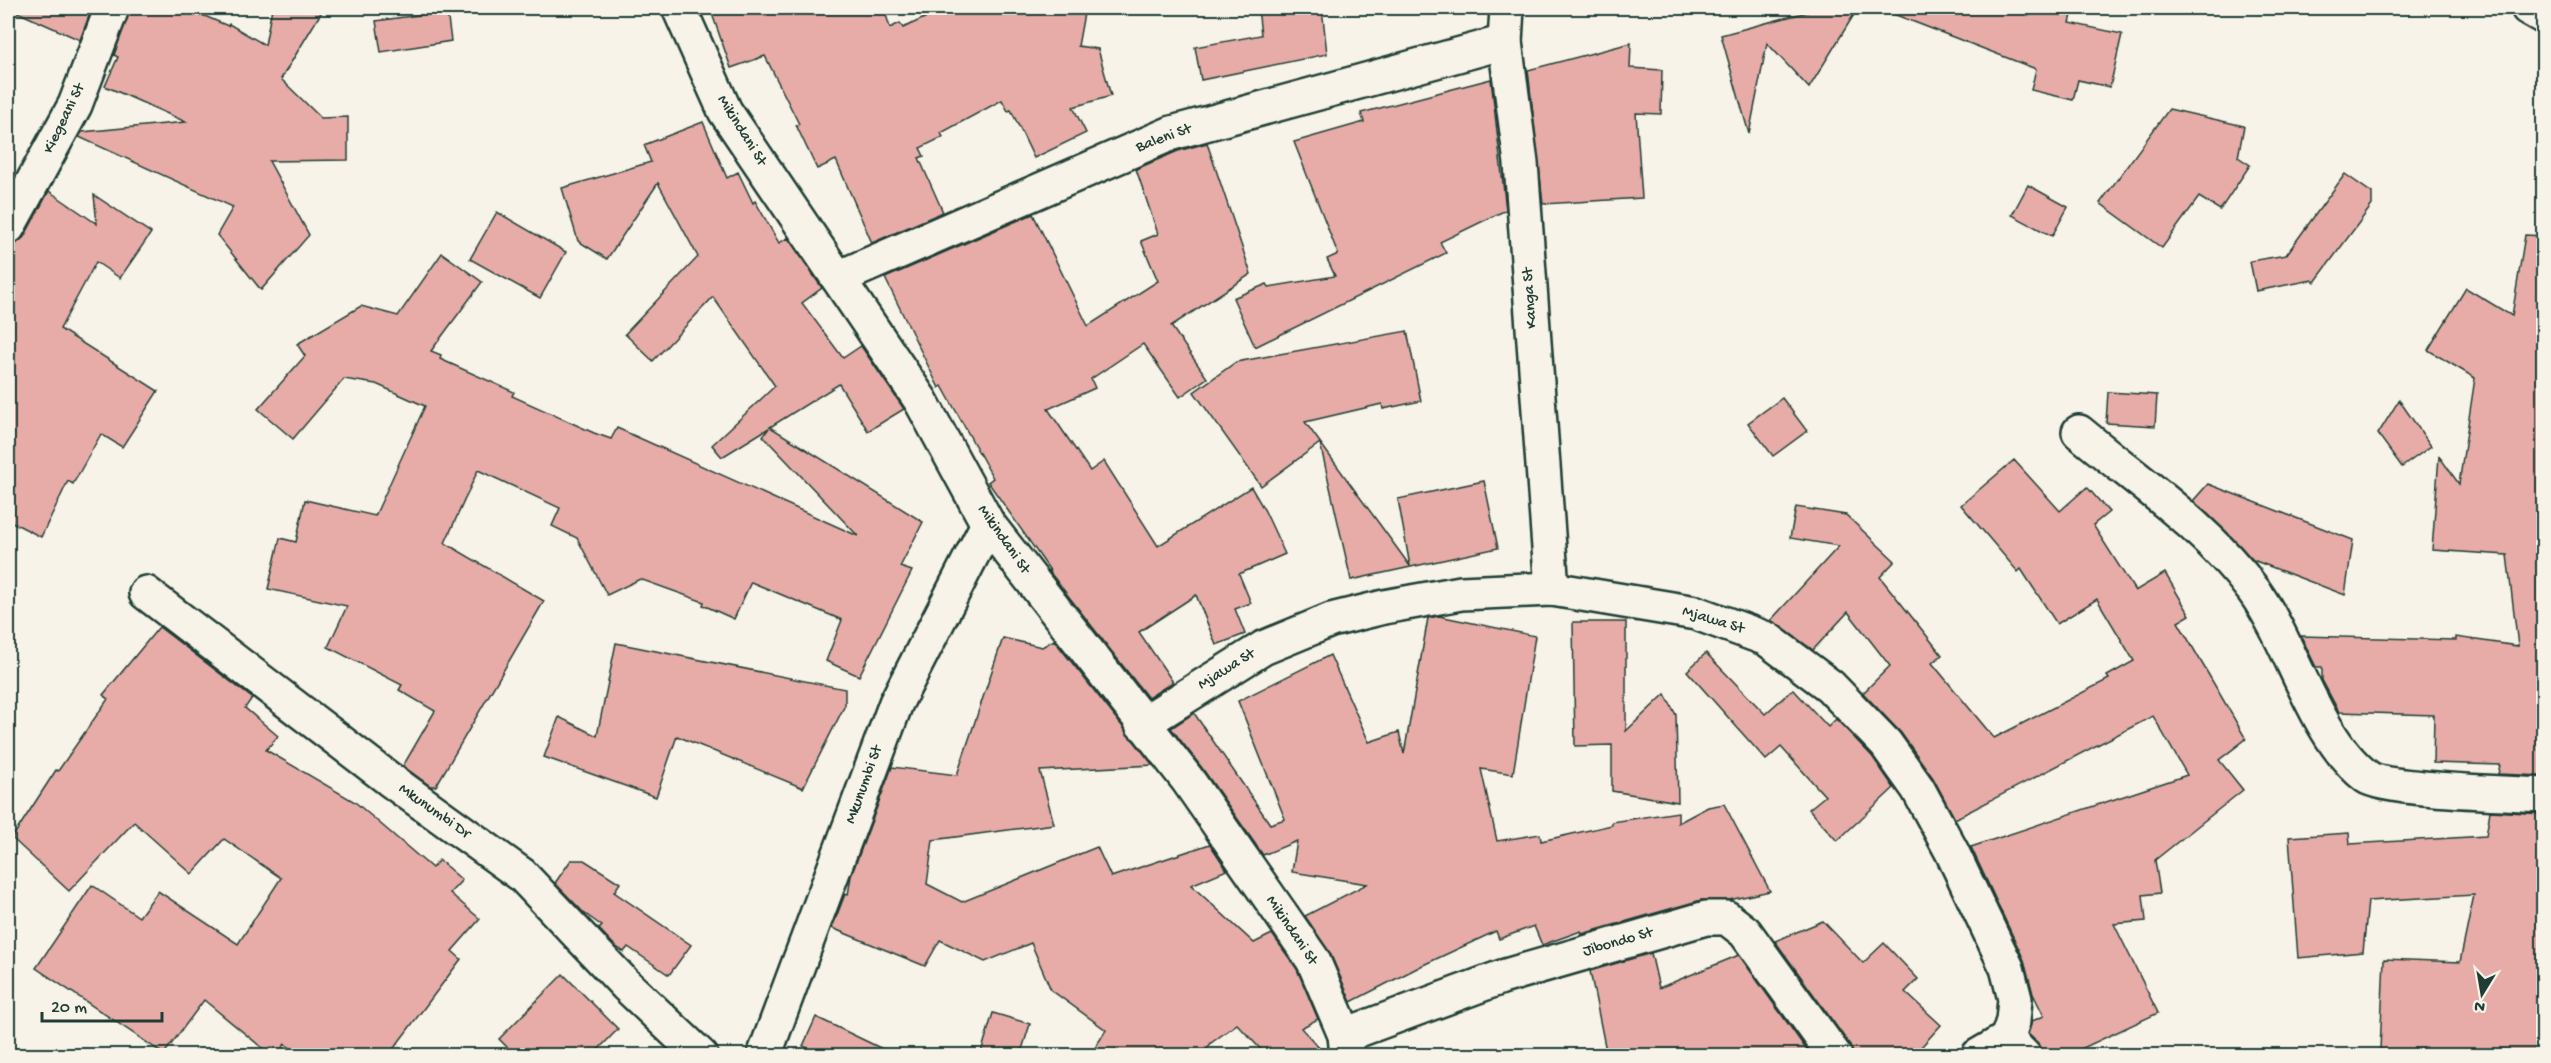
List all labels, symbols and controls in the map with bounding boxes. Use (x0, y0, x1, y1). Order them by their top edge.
street label: Kiegeani St (40, 80, 91, 157)
street label: Mikindani St (712, 92, 771, 171)
street label: Baleni St (1133, 120, 1196, 158)
street label: Kanga St (1519, 265, 1543, 329)
street label: Mikindani St (972, 502, 1035, 579)
street label: Mjawa St (1680, 603, 1748, 640)
street label: Mjawa St (1195, 644, 1260, 695)
street label: Mkunumbi St (842, 742, 888, 827)
street label: Mkunumbi Dr (394, 780, 475, 845)
street label: Mikindani St (1261, 893, 1322, 971)
street label: Jibondo St (1581, 924, 1657, 962)
north arrow (2452, 964, 2512, 1024)
scale bar (42, 985, 162, 1023)
text: N (2472, 995, 2487, 1016)
text: 20 m (51, 998, 87, 1019)

